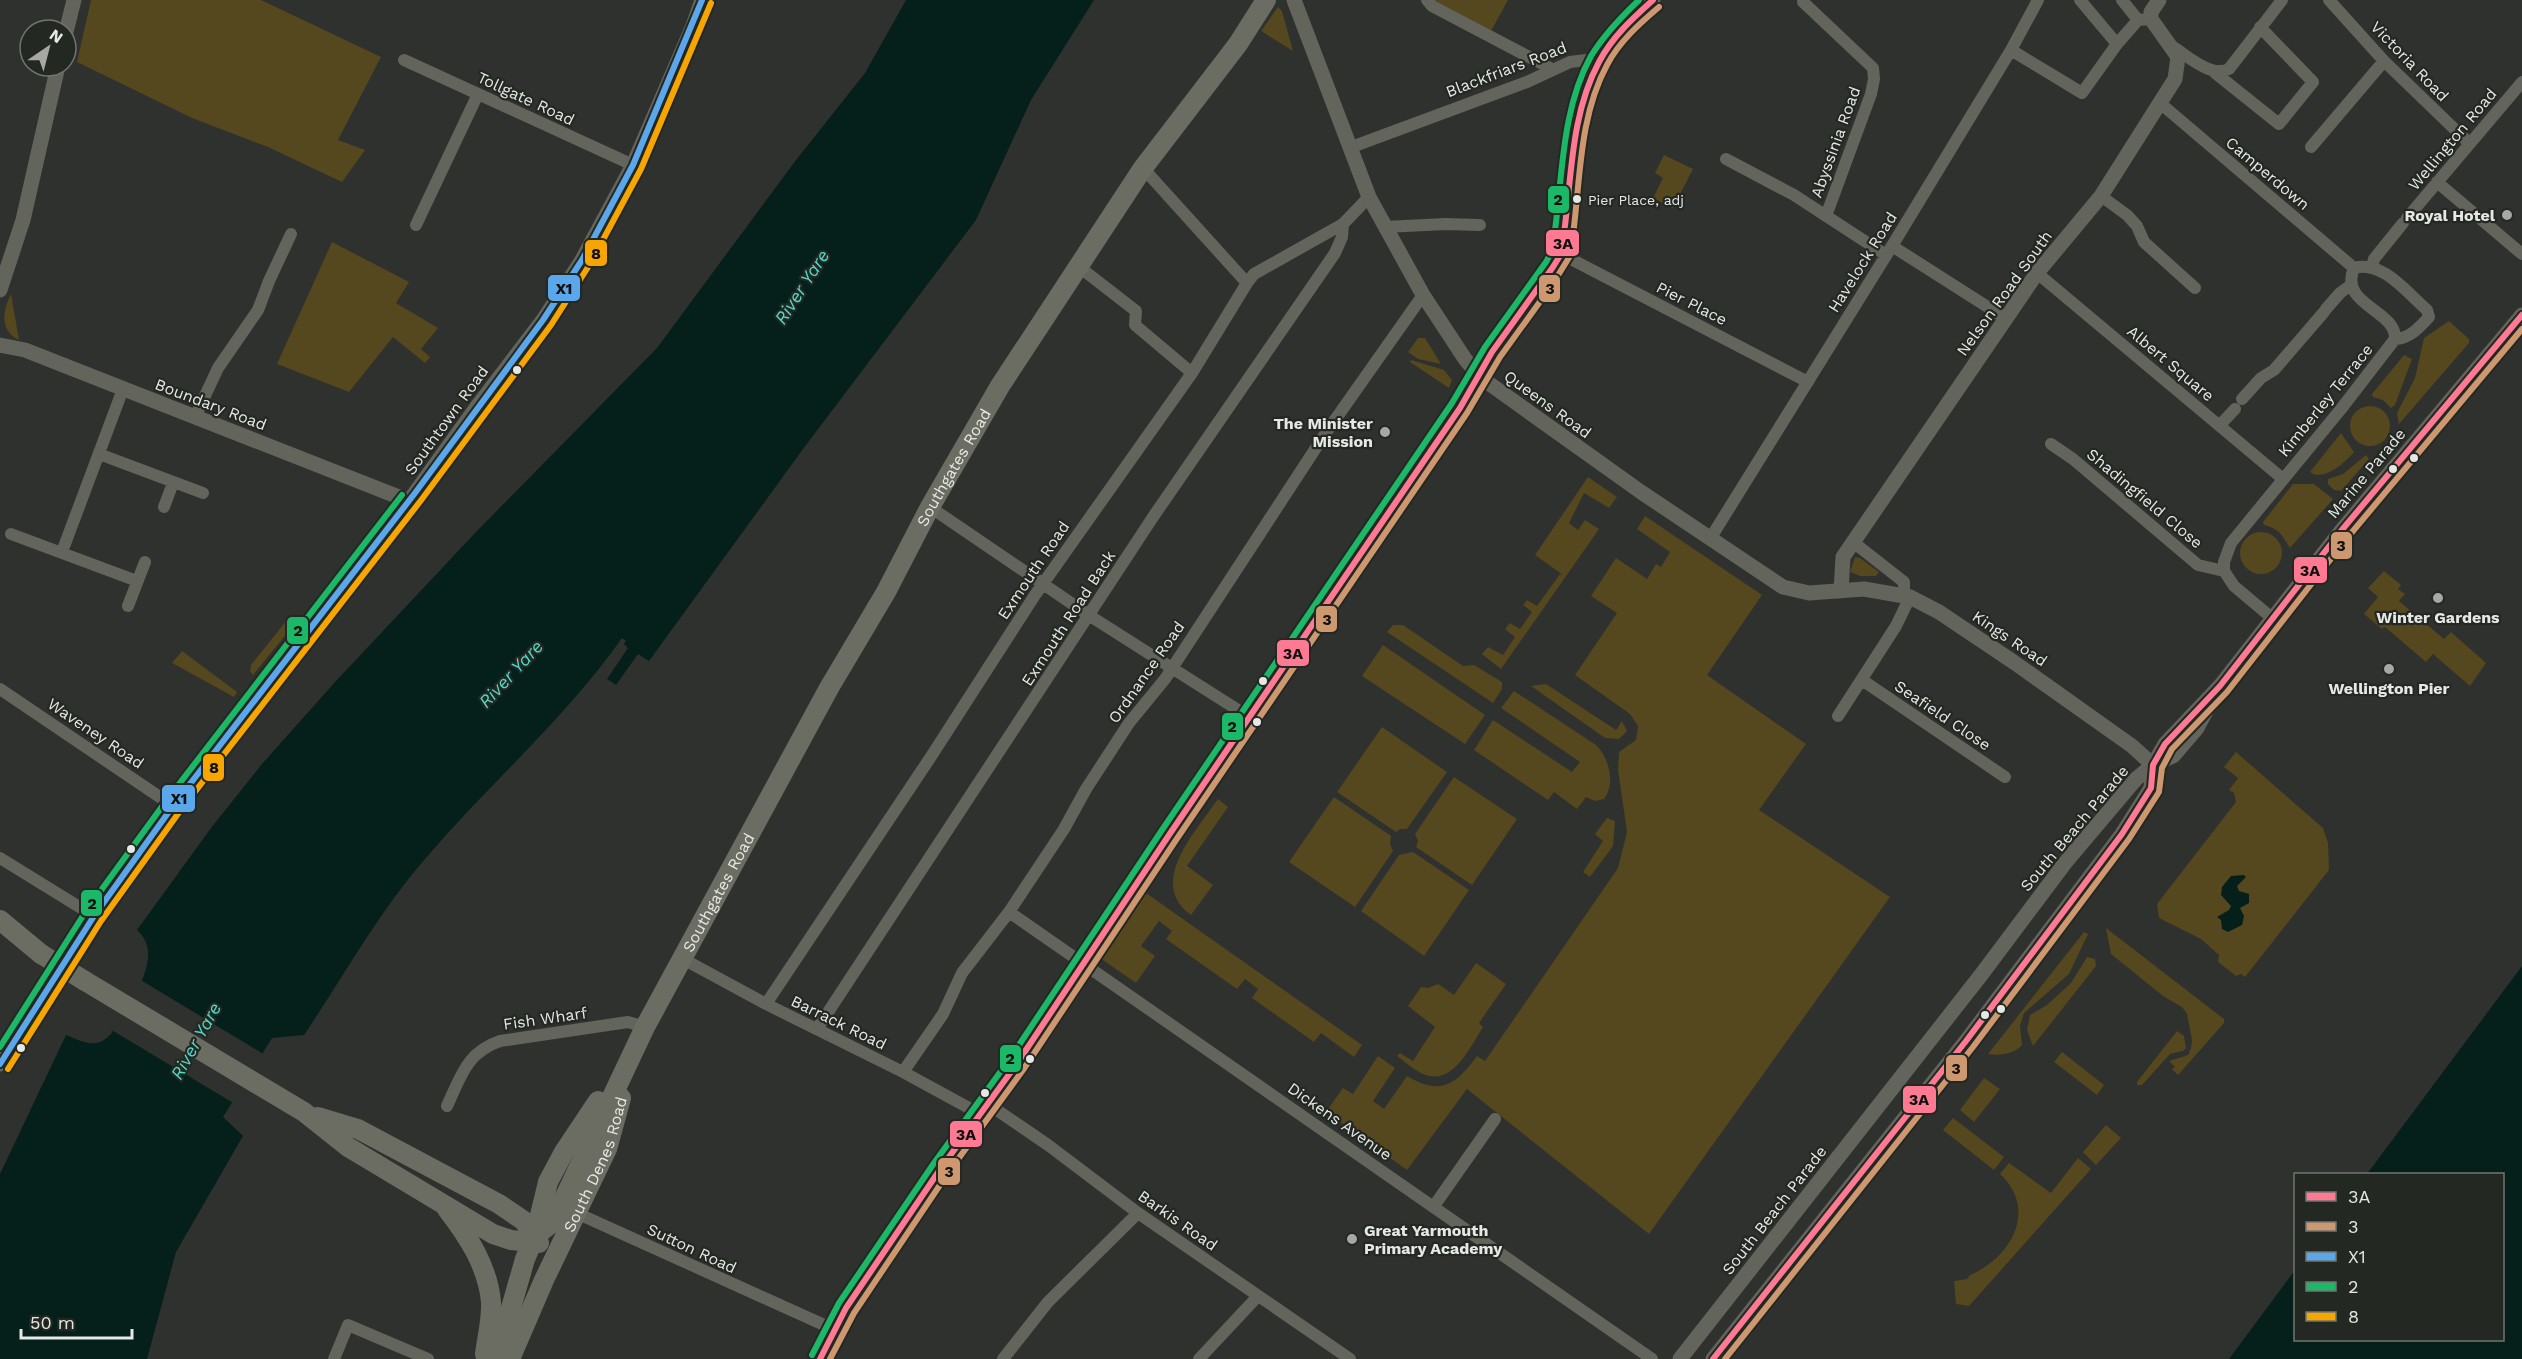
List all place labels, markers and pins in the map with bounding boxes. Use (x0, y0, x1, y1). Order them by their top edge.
place label: Pier Place, adj (1588, 192, 1684, 208)
marker: Pier Place, adj (1571, 193, 1583, 205)
place label: Royal Hotel (2404, 206, 2496, 225)
marker: Royal Hotel (2500, 208, 2514, 222)
unlabelled marker (511, 364, 523, 376)
place label: The Minister Mission (1273, 414, 1373, 451)
marker: The Minister Mission (1378, 425, 1392, 439)
unlabelled marker (2408, 452, 2420, 464)
unlabelled marker (2387, 463, 2399, 475)
marker: Winter Gardens (2431, 591, 2445, 605)
place label: Winter Gardens (2376, 608, 2500, 627)
marker: Wellington Pier (2382, 662, 2396, 676)
unlabelled marker (1257, 675, 1269, 687)
place label: Wellington Pier (2329, 679, 2450, 698)
unlabelled marker (1251, 716, 1263, 728)
unlabelled marker (125, 843, 137, 855)
unlabelled marker (1995, 1003, 2007, 1015)
unlabelled marker (1979, 1009, 1991, 1021)
unlabelled marker (15, 1042, 27, 1054)
unlabelled marker (1024, 1053, 1036, 1065)
unlabelled marker (979, 1087, 991, 1099)
place label: Great Yarmouth Primary Academy (1364, 1221, 1503, 1258)
marker: Great Yarmouth Primary Academy (1345, 1232, 1359, 1246)

